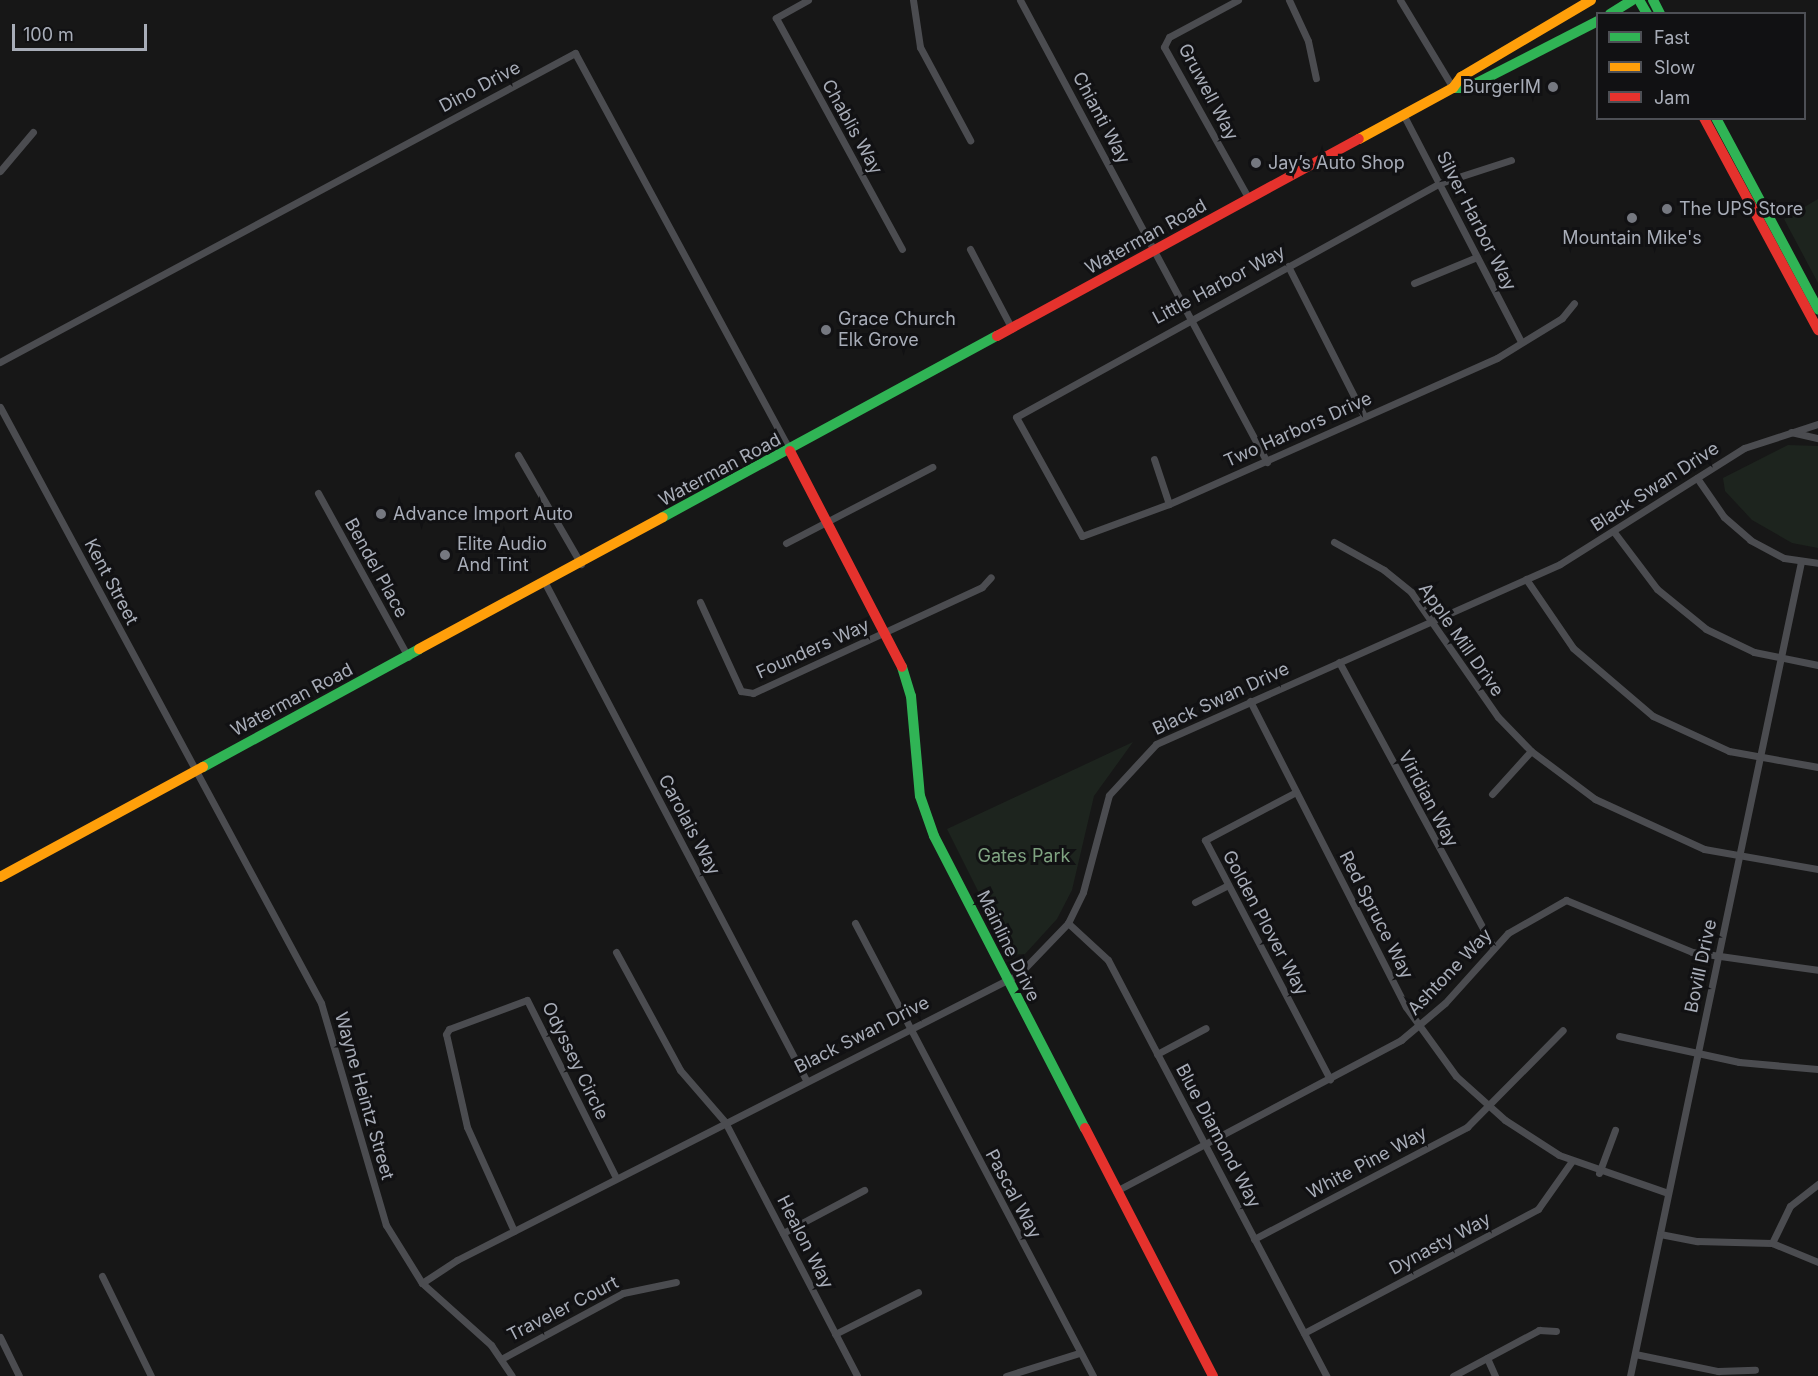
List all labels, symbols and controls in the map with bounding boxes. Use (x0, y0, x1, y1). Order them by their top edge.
scale bar (15, 12, 150, 50)
legend (1596, 12, 1806, 120)
text: 100 m (23, 24, 74, 45)
text: Fast (1654, 27, 1690, 48)
street label: Gruwell Way (1174, 40, 1242, 144)
street label: Dino Drive (436, 57, 524, 117)
text: Slow (1654, 57, 1695, 78)
street label: Chianti Way (1068, 68, 1134, 168)
street label: Chablis Way (817, 76, 887, 178)
place label: BurgerIM (1462, 76, 1541, 98)
marker: BurgerIM (1546, 80, 1560, 94)
text: Jam (1654, 87, 1690, 108)
street label: Silver Harbor Way (1432, 148, 1520, 294)
place label: Jay’s Auto Shop (1268, 152, 1405, 174)
marker: Jay’s Auto Shop (1249, 156, 1263, 170)
street label: Waterman Road (1082, 195, 1210, 279)
place label: The UPS Store (1679, 198, 1803, 220)
marker: The UPS Store (1660, 202, 1674, 216)
marker: Mountain Mike's (1625, 211, 1639, 225)
place label: Mountain Mike's (1562, 227, 1702, 249)
street label: Little Harbor Way (1149, 241, 1289, 329)
place label: Grace Church Elk Grove (838, 309, 956, 352)
marker: Grace Church Elk Grove (819, 323, 833, 337)
street label: Two Harbors Drive (1221, 388, 1375, 472)
street label: Waterman Road (655, 429, 785, 511)
street label: Black Swan Drive (1587, 438, 1723, 536)
place label: Advance Import Auto (393, 503, 573, 525)
marker: Advance Import Auto (374, 507, 388, 521)
street label: Bendel Place (340, 514, 412, 622)
place label: Elite Audio And Tint (457, 534, 547, 576)
street label: Kent Street (79, 535, 143, 629)
marker: Elite Audio And Tint (438, 548, 452, 562)
street label: Apple Mill Drive (1414, 579, 1508, 701)
street label: Founders Way (753, 614, 873, 684)
street label: Black Swan Drive (1149, 658, 1293, 740)
street label: Waterman Road (227, 659, 357, 741)
street label: Viridian Way (1394, 747, 1462, 851)
street label: Carolais Way (653, 771, 725, 879)
park label: Gates Park (978, 845, 1070, 867)
street label: Golden Plover Way (1218, 847, 1312, 999)
street label: Red Spruce Way (1334, 847, 1418, 983)
street label: Mainline Drive (972, 887, 1044, 1005)
street label: Bovill Drive (1681, 917, 1721, 1015)
street label: Ashtone Way (1403, 924, 1497, 1020)
street label: Black Swan Drive (791, 992, 933, 1078)
street label: Odyssey Circle (537, 999, 613, 1123)
street label: Wayne Heintz Street (330, 1010, 398, 1182)
street label: Blue Diamond Way (1171, 1060, 1265, 1212)
street label: White Pine Way (1303, 1122, 1431, 1204)
street label: Pascal Way (980, 1146, 1046, 1242)
street label: Healon Way (772, 1192, 838, 1292)
street label: Dynasty Way (1386, 1208, 1494, 1280)
street label: Traveler Court (504, 1272, 622, 1346)

